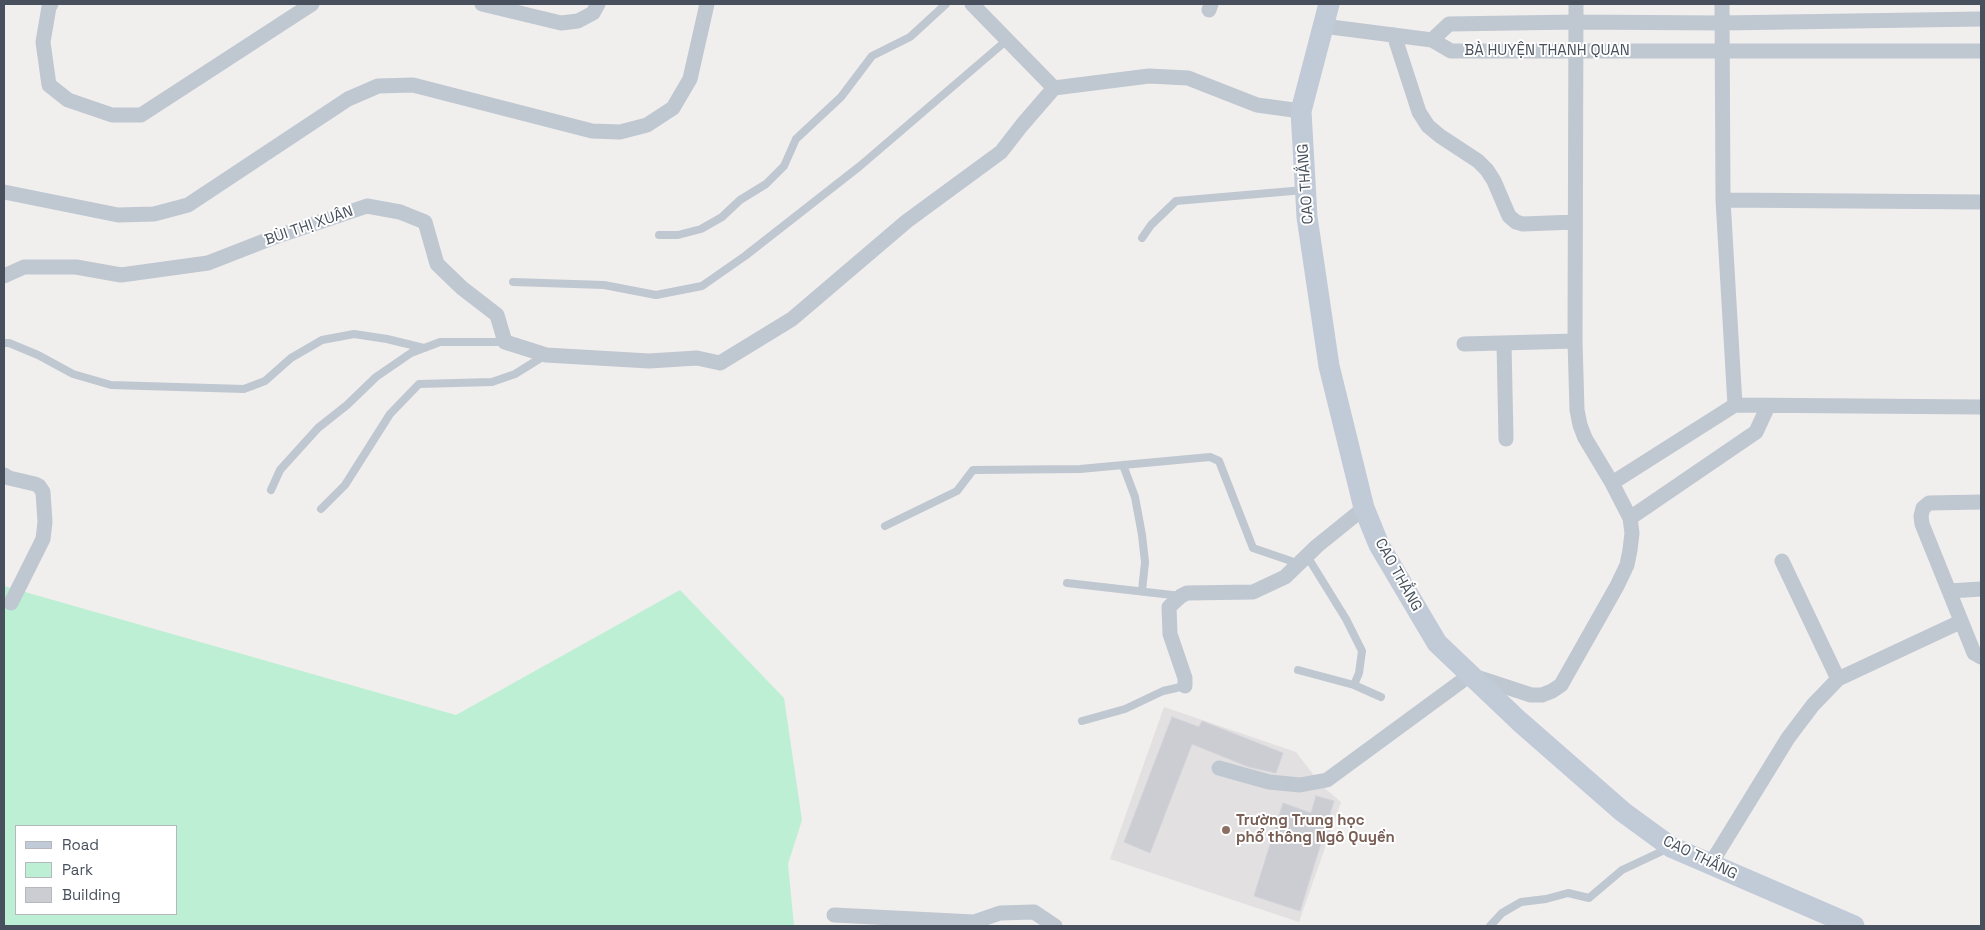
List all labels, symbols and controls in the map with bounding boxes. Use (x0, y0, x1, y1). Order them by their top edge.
street label: BÀ HUYỆN THANH QUAN (1464, 42, 1630, 60)
street label: CAO THẮNG (1294, 143, 1318, 225)
street label: BÙI THỊ XUÂN (262, 202, 356, 250)
street label: CAO THẮNG (1371, 535, 1425, 615)
place label: Trường Trung học phổ thông Ngô Quyền (1236, 812, 1395, 847)
marker: Trường Trung học phổ thông Ngô Quyền (1220, 824, 1232, 836)
legend (15, 825, 178, 915)
street label: CAO THẮNG (1660, 832, 1740, 884)
text: Road (62, 835, 99, 854)
text: Park (62, 860, 93, 879)
text: Building (62, 885, 121, 904)

